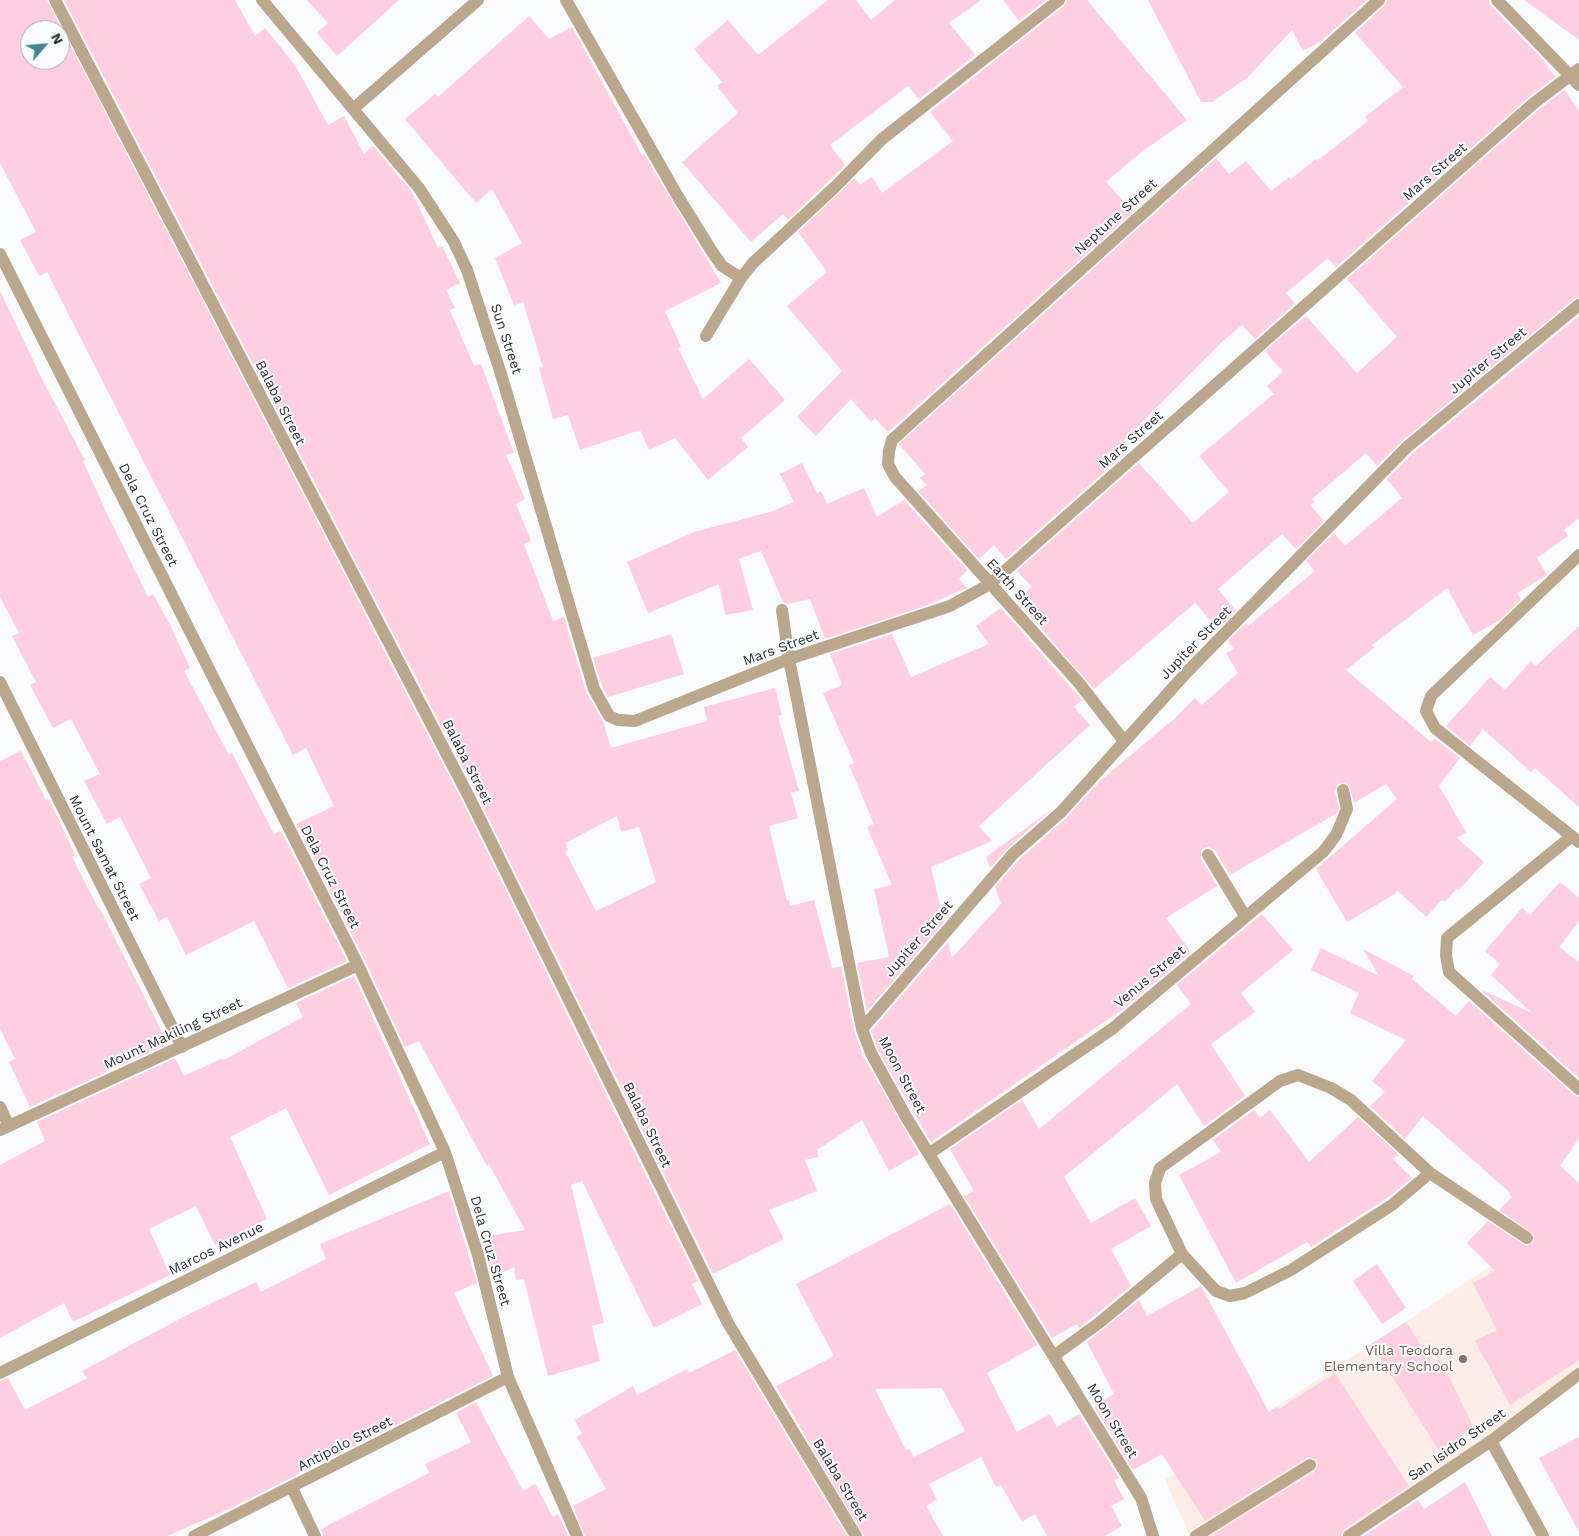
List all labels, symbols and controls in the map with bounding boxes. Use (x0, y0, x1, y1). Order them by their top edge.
north arrow (20, 20, 70, 70)
text: N (48, 30, 67, 47)
street label: Mars Street (1399, 140, 1471, 204)
street label: Neptune Street (1071, 176, 1161, 258)
street label: Sun Street (487, 302, 525, 376)
street label: Jupiter Street (1446, 324, 1530, 398)
street label: Balaba Street (251, 358, 309, 448)
street label: Mars Street (1095, 408, 1167, 472)
street label: Dela Cruz Street (115, 461, 181, 569)
street label: Earth Street (983, 555, 1051, 629)
street label: Jupiter Street (1157, 603, 1235, 683)
street label: Mars Street (741, 627, 821, 669)
street label: Balaba Street (438, 717, 496, 807)
street label: Mount Samat Street (65, 792, 143, 924)
street label: Dela Cruz Street (297, 823, 363, 931)
street label: Jupiter Street (881, 897, 957, 981)
street label: Venus Street (1111, 942, 1189, 1012)
street label: Mount Makiling Street (101, 995, 245, 1073)
street label: Moon Street (875, 1034, 929, 1116)
street label: Balaba Street (619, 1080, 675, 1170)
street label: Dela Cruz Street (466, 1194, 514, 1308)
street label: Marcos Avenue (166, 1219, 266, 1279)
place label: Villa Teodora Elementary School (1324, 1343, 1453, 1375)
marker: Villa Teodora Elementary School (1457, 1353, 1469, 1365)
street label: Moon Street (1083, 1381, 1141, 1461)
street label: San Isidro Street (1405, 1405, 1509, 1485)
street label: Antipolo Street (295, 1413, 395, 1475)
street label: Balaba Street (809, 1436, 871, 1524)

